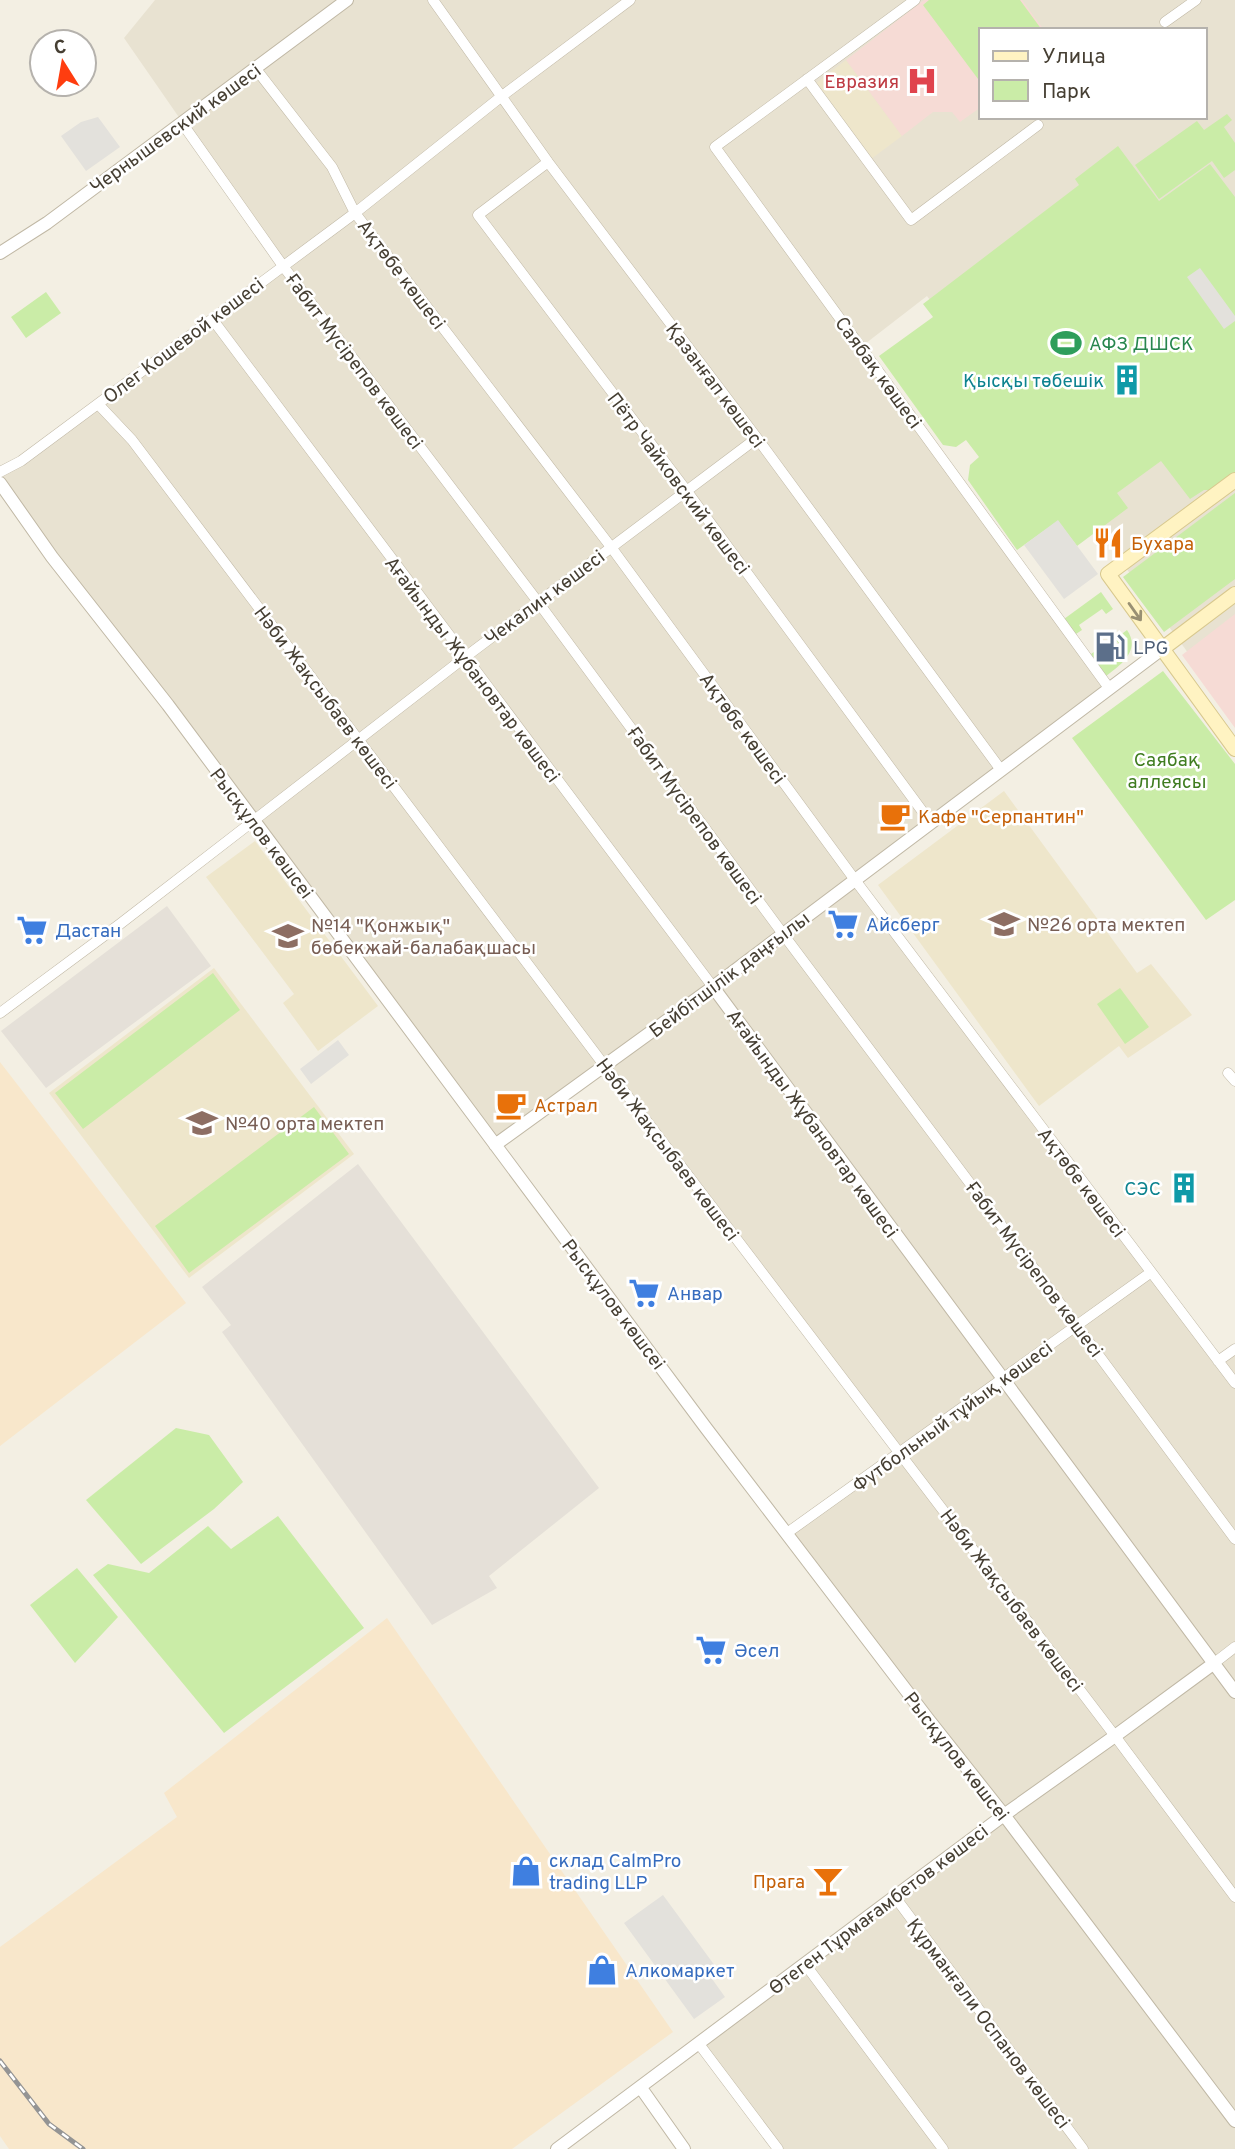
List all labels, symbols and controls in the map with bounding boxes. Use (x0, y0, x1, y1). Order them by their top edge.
north arrow (28, 28, 98, 98)
legend (979, 28, 1207, 119)
text: С (52, 35, 68, 61)
text: Улица (1042, 44, 1106, 71)
street label: Чернышевский көшесі (86, 59, 267, 200)
hospital icon: Евразия (905, 64, 939, 98)
place label: Евразия (824, 71, 899, 95)
text: Парк (1042, 79, 1091, 106)
street label: Ақтөбе көшесі (351, 215, 450, 335)
street label: Ғабит Мүсірепов көшесі (279, 270, 427, 455)
street label: Олег Кошевой көшесі (99, 273, 269, 410)
street label: Саябақ көшесі (829, 312, 926, 434)
street label: Қазанғап көшесі (660, 319, 769, 454)
sports icon: АФЗ ДШСК (1049, 326, 1083, 360)
place label: АФЗ ДШСК (1089, 333, 1193, 357)
building icon: Қысқы төбешік (1110, 363, 1144, 397)
place label: Қысқы төбешік (963, 370, 1104, 394)
street label: Пётр Чайковский көшесі (601, 388, 754, 580)
restaurant icon: Бухара (1091, 526, 1125, 560)
place label: Бухара (1131, 533, 1194, 557)
street label: Чекалин көшесі (480, 545, 610, 652)
street label: Ағайынды Жұбановтар көшесі (379, 552, 564, 788)
street label: Нәби Жақсыбаев көшесі (248, 602, 401, 794)
one-way arrow (1128, 602, 1142, 621)
fuel station icon: LPG (1093, 630, 1127, 664)
place label: LPG (1133, 637, 1168, 661)
street label: Ақтөбе көшесі (693, 669, 790, 790)
street label: Ғабит Мүсірепов көшесі (621, 723, 766, 910)
park label: Саябақ аллеясы (1128, 749, 1206, 795)
street label: Рысқұлов көшсеі (203, 764, 317, 904)
cafe icon: Кафе "Серпантин" (878, 799, 912, 833)
place label: Кафе "Серпантин" (918, 806, 1084, 830)
street label: Бейбітшілік даңғылы (645, 907, 815, 1044)
supermarket icon: Айсберг (826, 907, 860, 941)
school or university icon: №26 орта мектеп (987, 907, 1021, 941)
supermarket icon: Дастан (15, 913, 49, 947)
place label: Айсберг (866, 914, 940, 938)
place label: №26 орта мектеп (1027, 914, 1185, 938)
place label: №14 "Қонжық" бөбекжай-балабақшасы (311, 915, 536, 961)
school or university icon: №14 "Қонжық" бөбекжай-балабақшасы (271, 919, 305, 953)
place label: Дастан (55, 920, 121, 944)
street label: Ағайынды Жұбановтар көшесі (720, 1005, 902, 1243)
street label: Нәби Жақсыбаев көшесі (590, 1054, 743, 1246)
cafe icon: Астрал (494, 1088, 528, 1122)
place label: Астрал (534, 1095, 598, 1119)
school or university icon: №40 орта мектеп (185, 1106, 219, 1140)
place label: №40 орта мектеп (225, 1113, 384, 1137)
street label: Ақтөбе көшесі (1031, 1123, 1130, 1243)
building icon: СЭС (1167, 1171, 1201, 1205)
street label: Ғабит Мүсірепов көшесі (959, 1178, 1107, 1363)
place label: СЭС (1124, 1178, 1161, 1202)
street label: Рысқұлов көшсеі (555, 1235, 669, 1375)
supermarket icon: Анвар (627, 1276, 661, 1310)
place label: Анвар (667, 1283, 723, 1307)
street label: Футбольный тұйық көшесі (848, 1337, 1058, 1498)
street label: Нәби Жақсыбаев көшесі (934, 1505, 1087, 1697)
supermarket icon: Əсел (694, 1633, 728, 1667)
place label: Əсел (734, 1640, 779, 1664)
street label: Рысқұлов көшсеі (897, 1688, 1013, 1827)
street label: Өтеген Тұрмағамбетов көшесі (765, 1820, 994, 2001)
place label: склад CalmPro trading LLP (549, 1850, 681, 1896)
shop icon: склад CalmPro trading LLP (509, 1854, 543, 1888)
bar icon: Прага (811, 1864, 845, 1898)
place label: Прага (753, 1871, 805, 1895)
street label: Құрманғали Оспанов көшесі (900, 1914, 1074, 2134)
shop icon: Алкомаркет (585, 1953, 619, 1987)
place label: Алкомаркет (625, 1960, 735, 1984)

